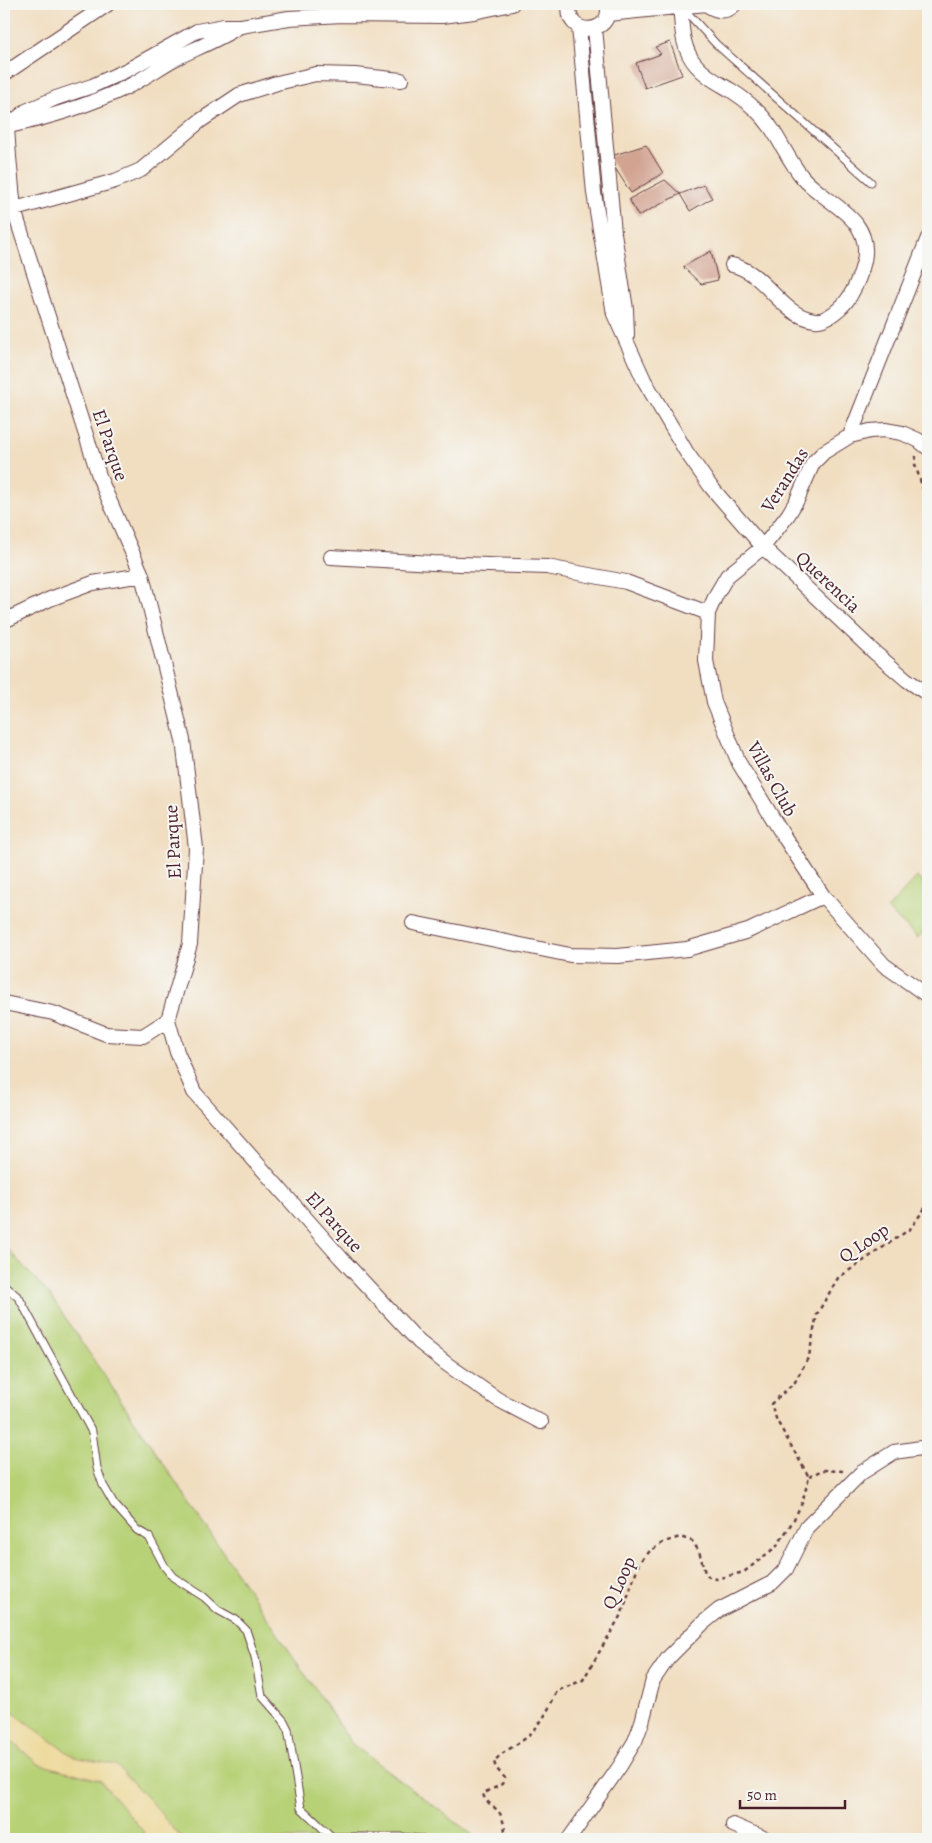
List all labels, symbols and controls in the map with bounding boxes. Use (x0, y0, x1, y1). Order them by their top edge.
street label: El Parque (86, 406, 134, 484)
street label: Verandas (754, 443, 815, 518)
street label: Querencia (790, 545, 866, 619)
street label: Villas Club (740, 736, 803, 821)
street label: El Parque (158, 804, 188, 880)
street label: El Parque (299, 1186, 369, 1258)
street label: Q Loop (834, 1217, 894, 1269)
street label: Q Loop (596, 1552, 642, 1614)
scale bar (740, 1778, 844, 1810)
text: 50 m (747, 1785, 777, 1805)

